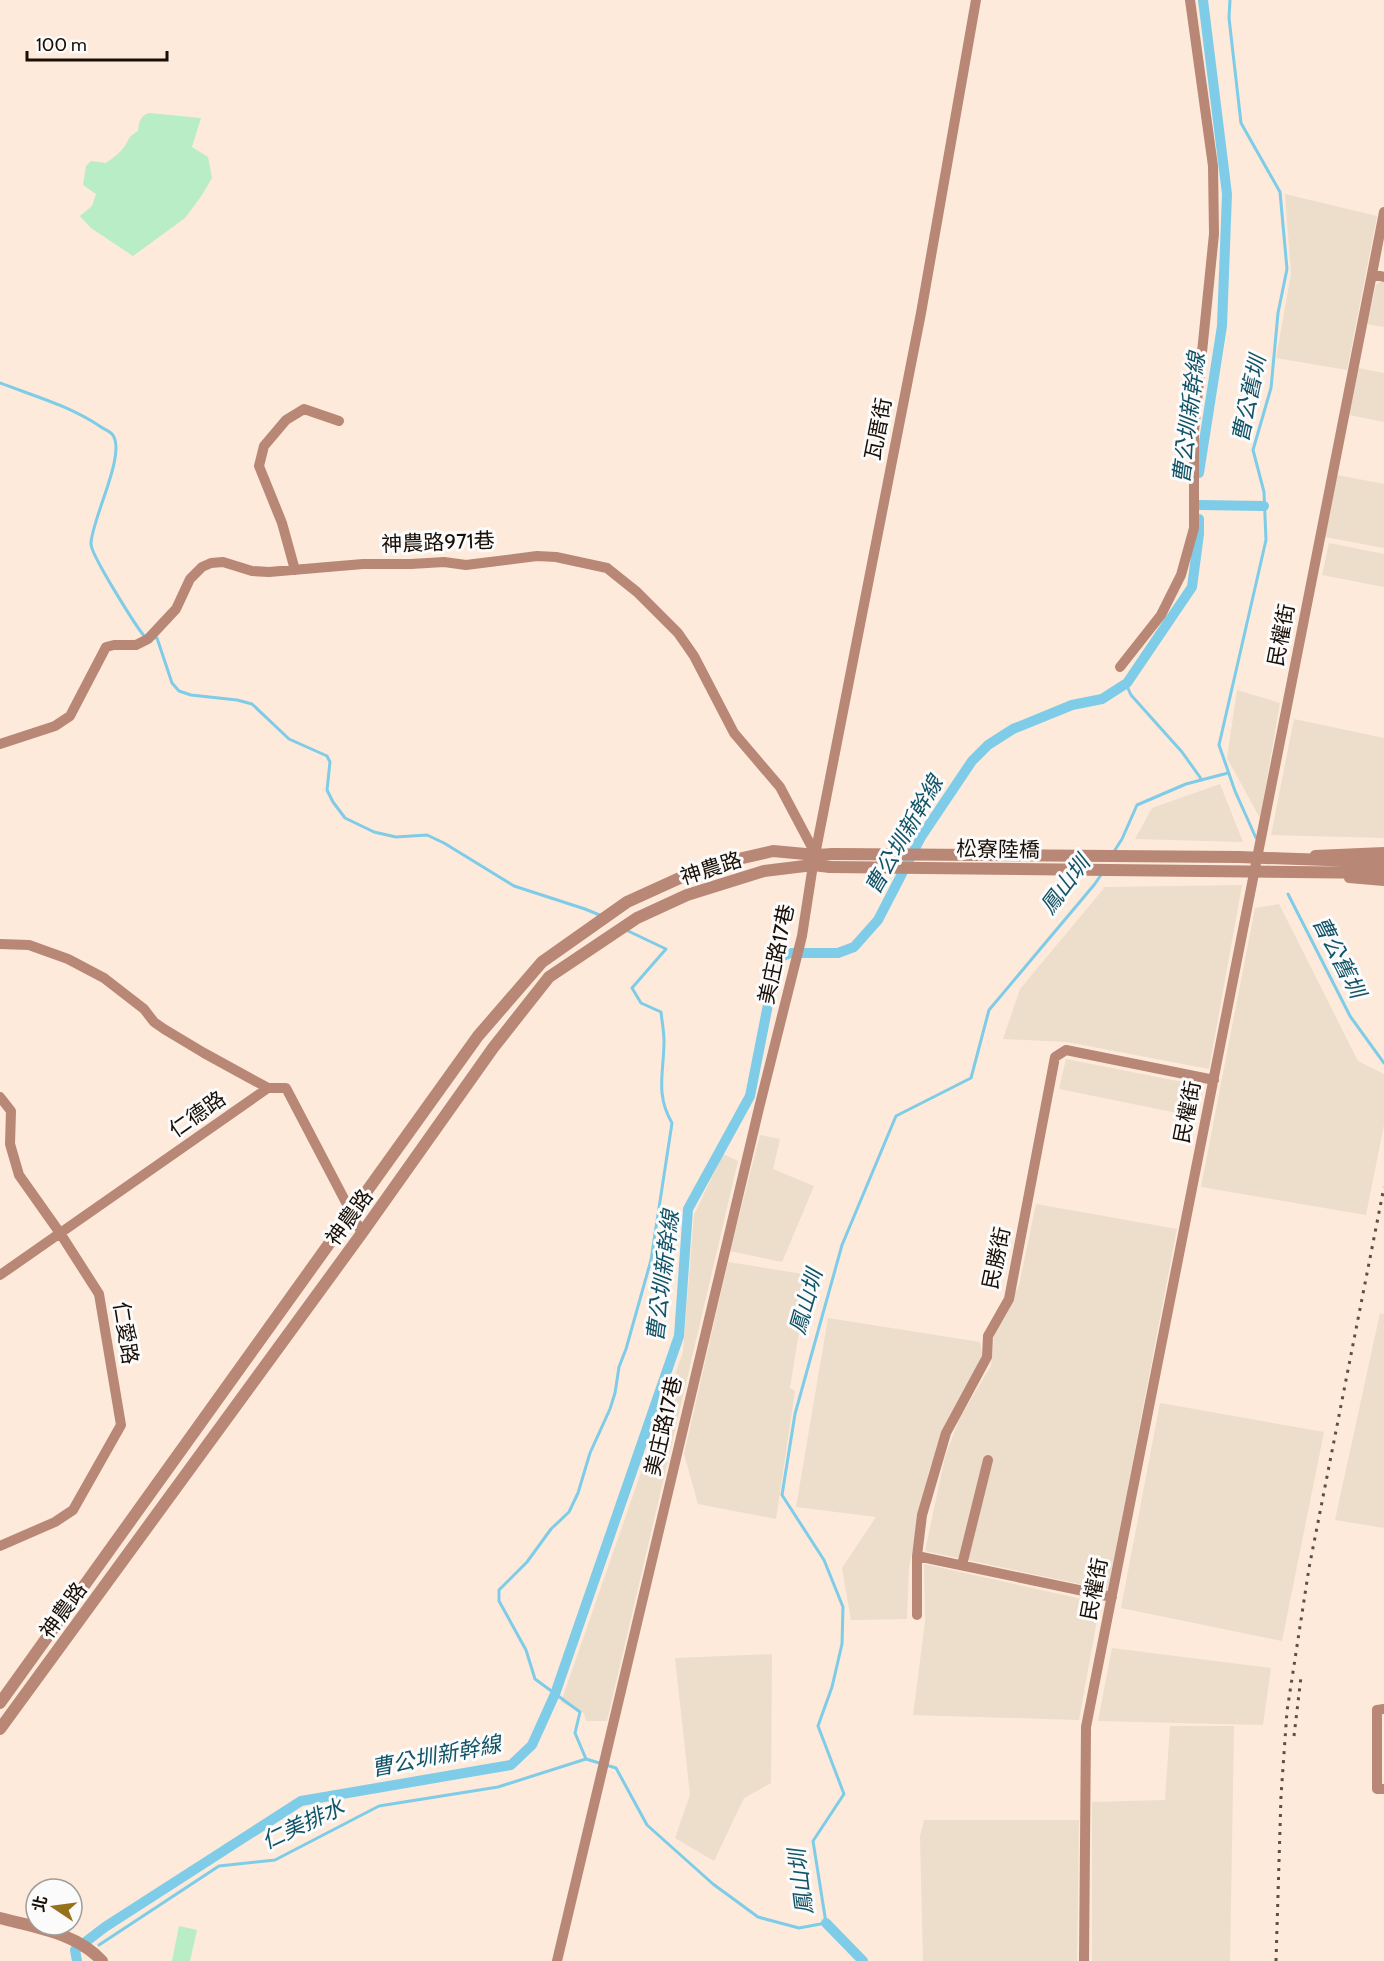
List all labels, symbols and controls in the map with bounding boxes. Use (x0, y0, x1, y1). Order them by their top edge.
scale bar (27, 24, 166, 62)
text: 100 m (36, 34, 87, 56)
water label: 曹公圳新幹線 (1168, 348, 1211, 485)
water label: 曹公舊圳 (1227, 350, 1272, 445)
street label: 瓦厝街 (860, 396, 896, 462)
street label: 神農路971巷 (381, 528, 495, 556)
street label: 民權街 (1263, 602, 1299, 668)
water label: 曹公圳新幹線 (859, 769, 950, 899)
street label: 松寮陸橋 (956, 836, 1040, 862)
street label: 神農路 (677, 846, 745, 890)
water label: 鳳山圳 (1034, 848, 1097, 919)
street label: 美庄路17巷 (753, 902, 799, 1006)
water label: 曹公舊圳 (1307, 912, 1372, 1005)
street label: 民權街 (1169, 1079, 1205, 1145)
street label: 仁德路 (164, 1086, 230, 1142)
street label: 神農路 (320, 1184, 378, 1250)
water label: 曹公圳新幹線 (642, 1206, 685, 1343)
street label: 民勝街 (977, 1225, 1015, 1291)
water label: 鳳山圳 (784, 1264, 829, 1337)
street label: 仁愛路 (109, 1300, 143, 1366)
street label: 美庄路17巷 (639, 1374, 687, 1478)
street label: 民權街 (1076, 1556, 1112, 1622)
street label: 神農路 (34, 1577, 92, 1643)
water label: 曹公圳新幹線 (369, 1730, 506, 1782)
water label: 仁美排水 (257, 1793, 349, 1855)
water label: 鳳山圳 (783, 1845, 818, 1916)
north arrow (24, 1877, 84, 1937)
text: 北 (29, 1894, 51, 1914)

